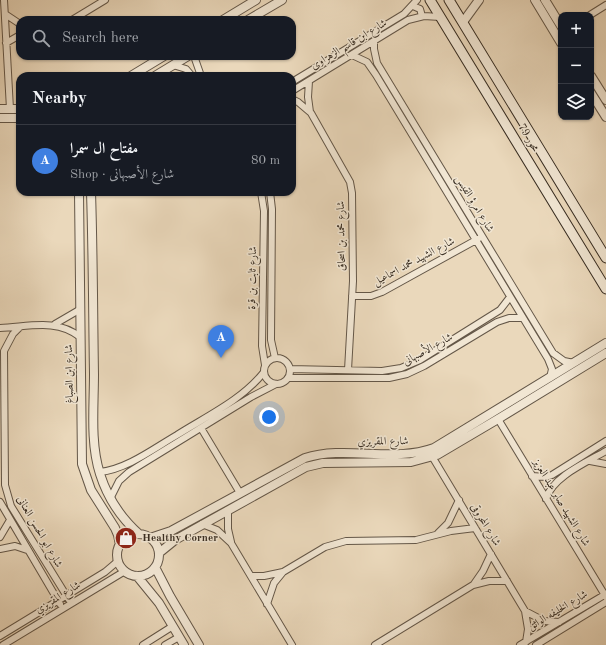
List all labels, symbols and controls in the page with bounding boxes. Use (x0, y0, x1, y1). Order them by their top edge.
map controls (558, 12, 594, 120)
button: + (558, 12, 594, 48)
search box (16, 16, 296, 60)
street label: شارع ابن قاسم الزهراوى (309, 17, 391, 75)
icon: search (30, 27, 52, 49)
text: Search here (62, 31, 139, 46)
button: − (558, 48, 594, 84)
button: layers (558, 84, 594, 120)
text: Nearby (32, 90, 87, 107)
street label: محور 79 (515, 122, 541, 154)
text: مفتاح ال سمرا (70, 142, 138, 157)
text: A (40, 154, 50, 167)
text: 80 m (251, 154, 280, 167)
text: Shop · شارع الأصبهانى (70, 168, 174, 181)
street label: شارع امرؤ القيس (450, 174, 495, 236)
street label: شارع محمد بن اسحاق (336, 201, 351, 271)
street label: شارع الشهيد محمد اسماعيل (371, 236, 458, 291)
street label: شارع ثابت بن قرة (247, 246, 262, 310)
pin: A (208, 325, 234, 358)
street label: شارع الأصبهانى (399, 328, 456, 371)
street label: شارع ابن الصباغ (64, 344, 79, 404)
your location (259, 407, 279, 427)
street label: شارع المقريزي (357, 436, 409, 451)
street label: شارع الشهيد صابر عبد العزيز (528, 457, 591, 550)
street label: شارع ابو الحسن العنانى (11, 494, 64, 571)
street label: شارع المحروقى (465, 501, 503, 550)
shop icon: Healthy Corner (113, 525, 139, 551)
place label: Healthy Corner (142, 533, 218, 544)
street label: شارع المقريزي (33, 580, 84, 619)
street label: شارع الخليفه الواثق (526, 589, 591, 636)

